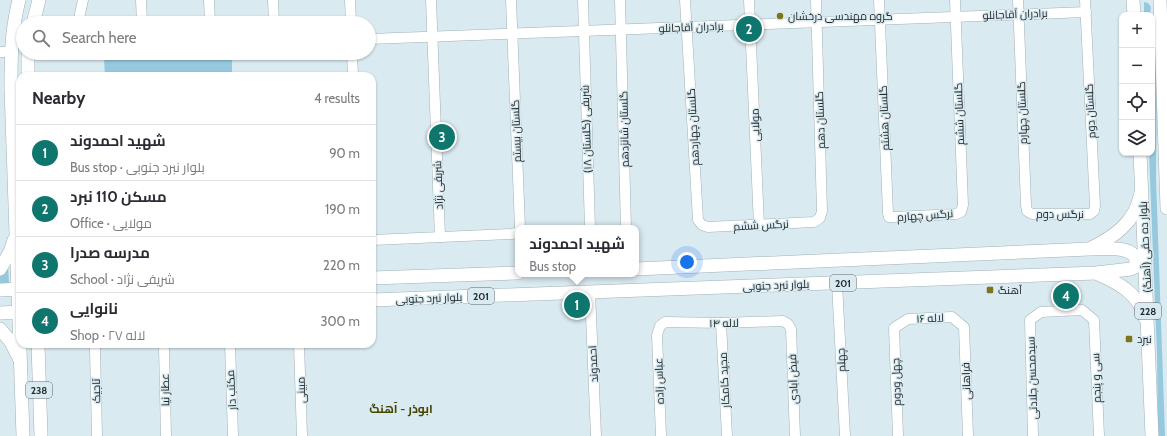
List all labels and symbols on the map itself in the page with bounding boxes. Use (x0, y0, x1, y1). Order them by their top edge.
street label: برادران آقاجانلو (982, 6, 1048, 22)
place label: گروه مهندسی درخشان (788, 9, 893, 23)
marker: گروه مهندسی درخشان (775, 11, 785, 21)
pin: 2 (736, 14, 762, 44)
street label: برادران آقاجانلو (658, 19, 724, 35)
street label: گلستان چهارم (1014, 81, 1031, 145)
street label: گلستان ششم (951, 83, 968, 145)
street label: گلستان دوم (1082, 83, 1099, 139)
street label: شریفی (گلستان ۱۸) (577, 85, 595, 173)
street label: گلستان هشتم (876, 85, 893, 151)
street label: گلستان چهاردهم (684, 88, 703, 166)
street label: گلستان شانزدهم (616, 91, 633, 167)
street label: گلستان دهم (812, 91, 829, 149)
street label: گلستان بیستم (508, 99, 525, 163)
street label: مولایی (747, 108, 763, 142)
pin: 3 (429, 122, 455, 152)
street label: شریفی نژاد (430, 160, 446, 210)
street label: بلوار ده حقی (آهنگ) (1136, 201, 1154, 293)
street label: نرگس چهارم (896, 206, 954, 225)
street label: نرگس دوم (1036, 207, 1084, 222)
street label: نرگس ششم (733, 217, 789, 234)
your location (677, 252, 697, 272)
road number: 201 (830, 275, 856, 291)
street label: بلوار نبرد جنوبی (742, 277, 810, 293)
pin: 4 (1053, 281, 1079, 311)
place label: آهنگ (998, 283, 1022, 297)
marker: آهنگ (985, 285, 995, 295)
road number: 201 (468, 288, 494, 304)
street label: بلوار نبرد جنوبی (395, 290, 463, 306)
pin: 1 (564, 290, 590, 320)
road number: 228 (1135, 303, 1161, 319)
street label: لاله ۱۶ (916, 310, 944, 326)
street label: لاله ۱۴ (709, 316, 739, 330)
place label: نبرد (1137, 332, 1152, 346)
marker: نبرد (1124, 334, 1134, 344)
street label: سیدمحسن جلادتی (1024, 336, 1040, 420)
street label: احمدوند (585, 345, 601, 383)
street label: چهلم (833, 348, 850, 372)
street label: مجید کامکار (716, 352, 733, 409)
street label: سی و پنجم (1088, 353, 1105, 403)
street label: فیض آبادی (785, 354, 801, 404)
street label: عباس زاده (651, 358, 667, 404)
street label: چهل ودوم (888, 358, 905, 406)
street label: فراهانی (958, 362, 974, 400)
street label: مکتب دار (223, 370, 239, 411)
street label: عطار نیا (158, 373, 172, 407)
street label: مبینی (294, 377, 308, 403)
street label: تاجیک (89, 379, 103, 403)
road number: 238 (26, 382, 52, 398)
district label: ابوذر - آهنگ (369, 401, 433, 417)

